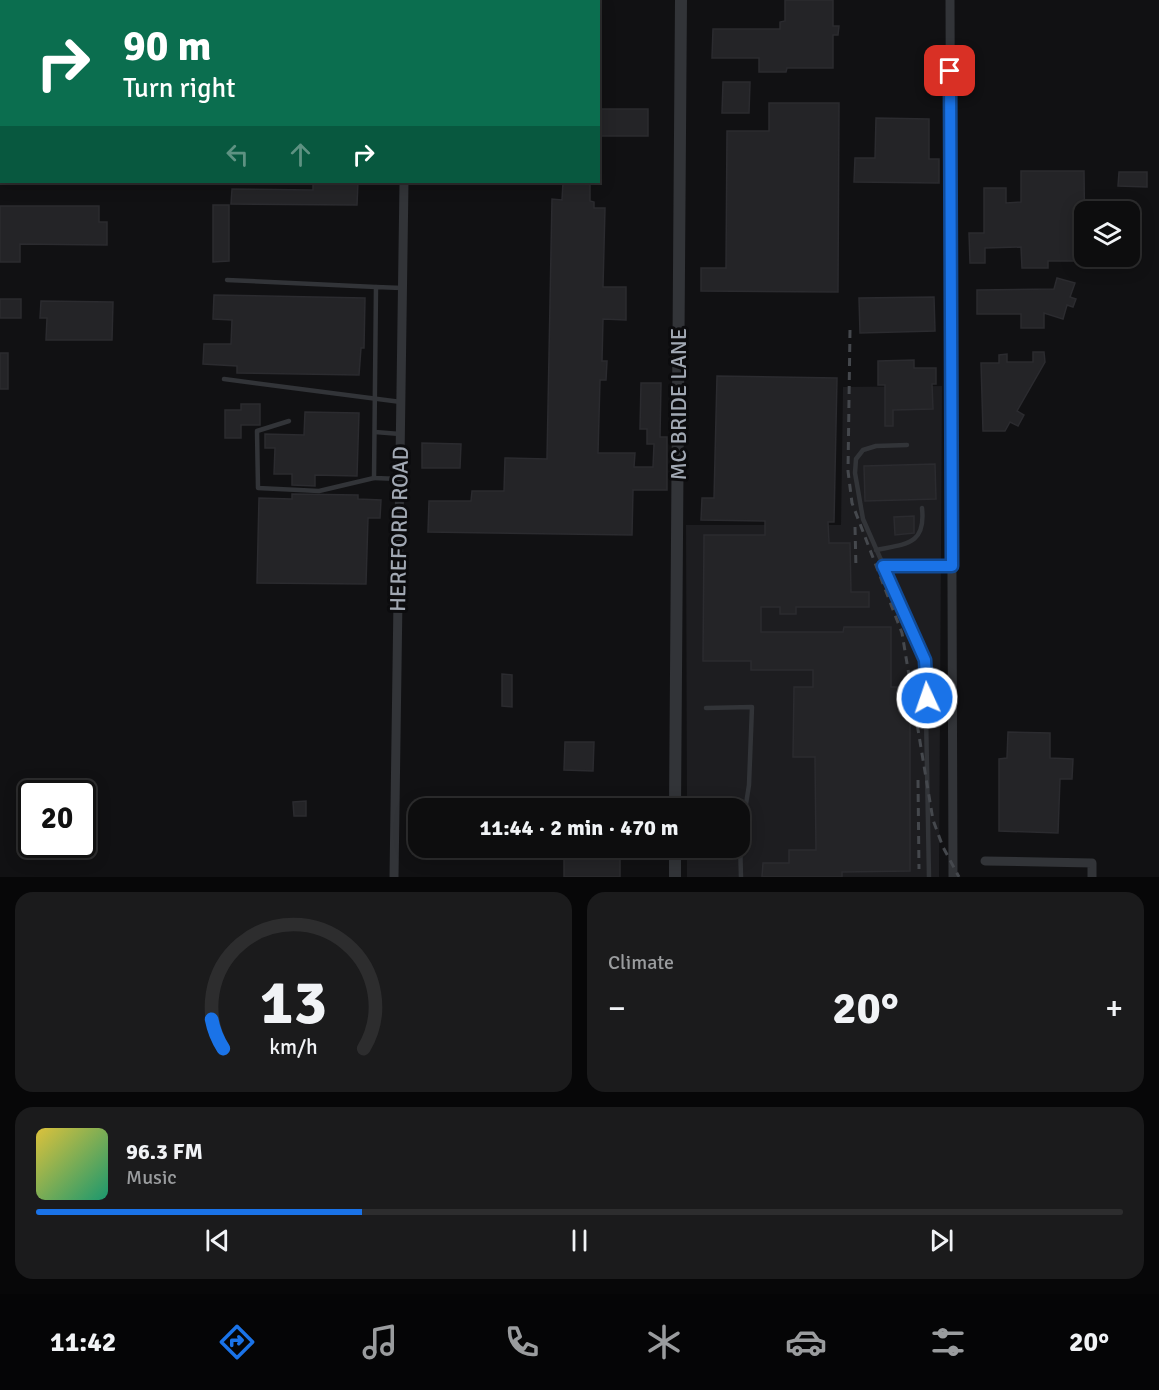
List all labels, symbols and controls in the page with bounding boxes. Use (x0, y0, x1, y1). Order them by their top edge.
text: 90 m (123, 21, 212, 72)
icon: right (24, 24, 102, 102)
pin (924, 45, 975, 96)
icon: arrive (933, 54, 966, 87)
text: Turn right (123, 72, 236, 105)
icon: left (221, 138, 254, 171)
icon: ahead (284, 138, 317, 171)
icon: right (347, 138, 380, 171)
map controls (1074, 201, 1140, 267)
button: layers (1074, 201, 1140, 267)
street label: MC BRIDE LANE (665, 328, 692, 480)
street label: HEREFORD ROAD (384, 446, 414, 612)
position arrow (895, 666, 959, 730)
speed limit sign: 20 (18, 780, 96, 858)
text: 11:44 · 2 min · 470 m (479, 814, 679, 841)
text: Climate (608, 950, 674, 975)
text: 13 (260, 964, 327, 1041)
text: 20° (832, 981, 899, 1036)
text: − (608, 988, 626, 1029)
text: + (1105, 988, 1123, 1029)
text: km/h (269, 1034, 318, 1060)
text: 96.3 FM (126, 1138, 203, 1165)
text: Music (126, 1165, 177, 1190)
icon: previous (201, 1224, 234, 1257)
icon: pause (563, 1224, 596, 1257)
icon: next (925, 1224, 958, 1257)
icon: directions (216, 1321, 258, 1363)
icon: music (359, 1321, 401, 1363)
icon: phone (501, 1321, 543, 1363)
icon: climate (643, 1321, 685, 1363)
icon: car (785, 1321, 827, 1363)
icon: filters (927, 1321, 969, 1363)
text: 11:42 (50, 1326, 116, 1359)
text: 20° (1069, 1326, 1109, 1359)

